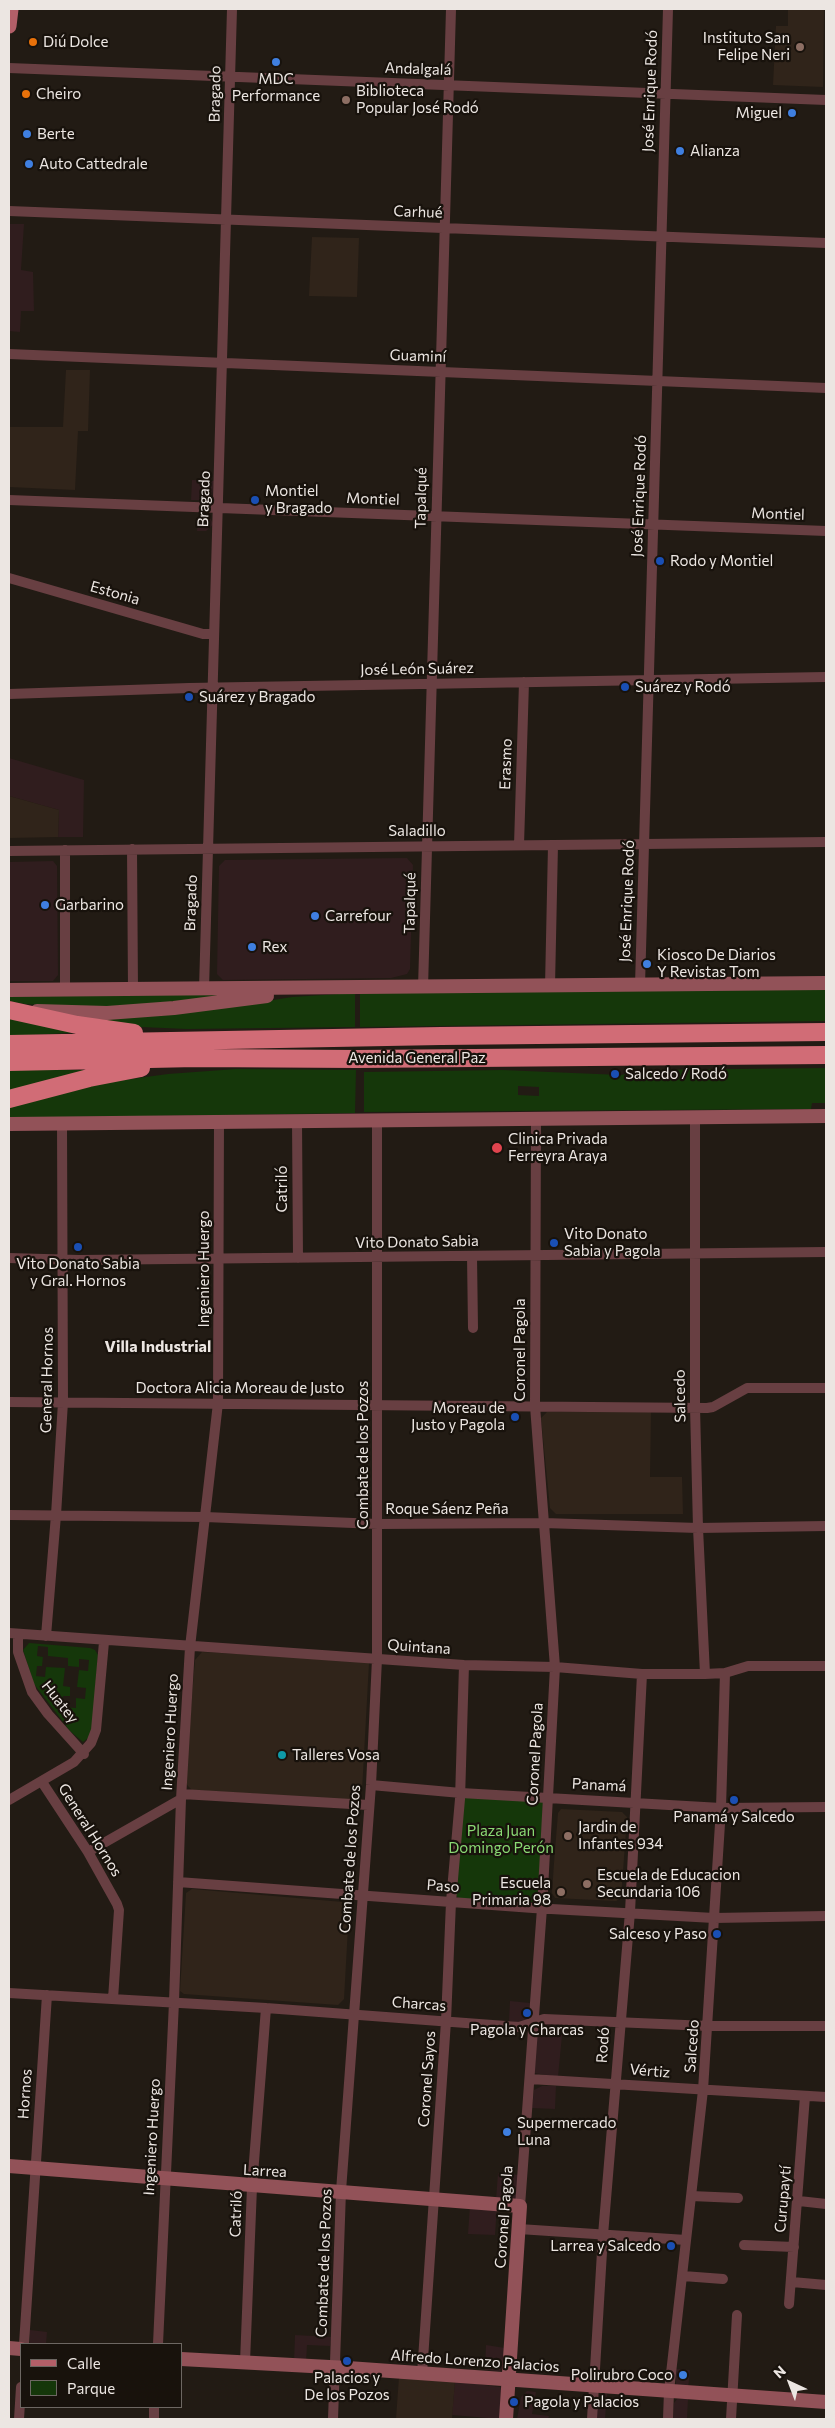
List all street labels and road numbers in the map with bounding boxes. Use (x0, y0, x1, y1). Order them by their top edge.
street label: José Enrique Rodó (639, 30, 661, 152)
street label: Andalgalá (384, 59, 452, 79)
street label: Bragado (206, 65, 224, 123)
street label: Carhué (393, 202, 443, 222)
street label: Guaminí (389, 346, 447, 366)
street label: José Enrique Rodó (628, 435, 650, 557)
street label: Tapalqué (411, 467, 431, 529)
street label: Bragado (194, 470, 214, 528)
street label: Montiel (346, 489, 400, 509)
street label: Montiel (751, 504, 805, 524)
street label: Estonia (88, 577, 142, 609)
street label: José León Suárez (360, 659, 474, 679)
street label: Erasmo (496, 738, 516, 790)
street label: Saladillo (388, 822, 446, 840)
street label: José Enrique Rodó (616, 840, 638, 962)
street label: Tapalqué (400, 872, 420, 934)
street label: Bragado (181, 874, 201, 932)
street label: Avenida General Paz (348, 1049, 486, 1067)
street label: Catriló (273, 1166, 291, 1212)
street label: Ingeniero Huergo (195, 1210, 213, 1328)
street label: Vito Donato Sabia (355, 1232, 479, 1252)
street label: Coronel Pagola (511, 1299, 529, 1401)
street label: General Hornos (37, 1327, 57, 1433)
street label: Salcedo (671, 1369, 689, 1423)
street label: Doctora Alicia Moreau de Justo (136, 1379, 344, 1397)
street label: Combate de los Pozos (354, 1381, 372, 1529)
street label: Roque Sáenz Peña (385, 1500, 509, 1518)
street label: Quintana (387, 1636, 451, 1658)
street label: Ingeniero Huergo (158, 1673, 182, 1791)
street label: Huatey (38, 1677, 82, 1727)
street label: Coronel Pagola (523, 1702, 547, 1806)
street label: Panamá (571, 1775, 627, 1795)
street label: General Hornos (54, 1780, 126, 1880)
street label: Combate de los Pozos (336, 1784, 364, 1934)
street label: Paso (426, 1876, 460, 1896)
street label: Charcas (391, 1993, 447, 2015)
street label: Salcedo (681, 2019, 703, 2073)
street label: Rodó (593, 2026, 613, 2064)
street label: Coronel Sayos (415, 2030, 439, 2128)
street label: Vértiz (629, 2060, 671, 2082)
street label: Hornos (14, 2068, 36, 2120)
street label: Ingeniero Huergo (140, 2078, 164, 2196)
street label: Larrea (243, 2161, 287, 2181)
street label: Coronel Pagola (491, 2165, 517, 2269)
street label: Curupaytí (771, 2165, 795, 2233)
street label: Combate de los Pozos (312, 2188, 336, 2338)
street label: Catriló (226, 2190, 246, 2238)
street label: Alfredo Lorenzo Palacios (390, 2346, 560, 2376)

